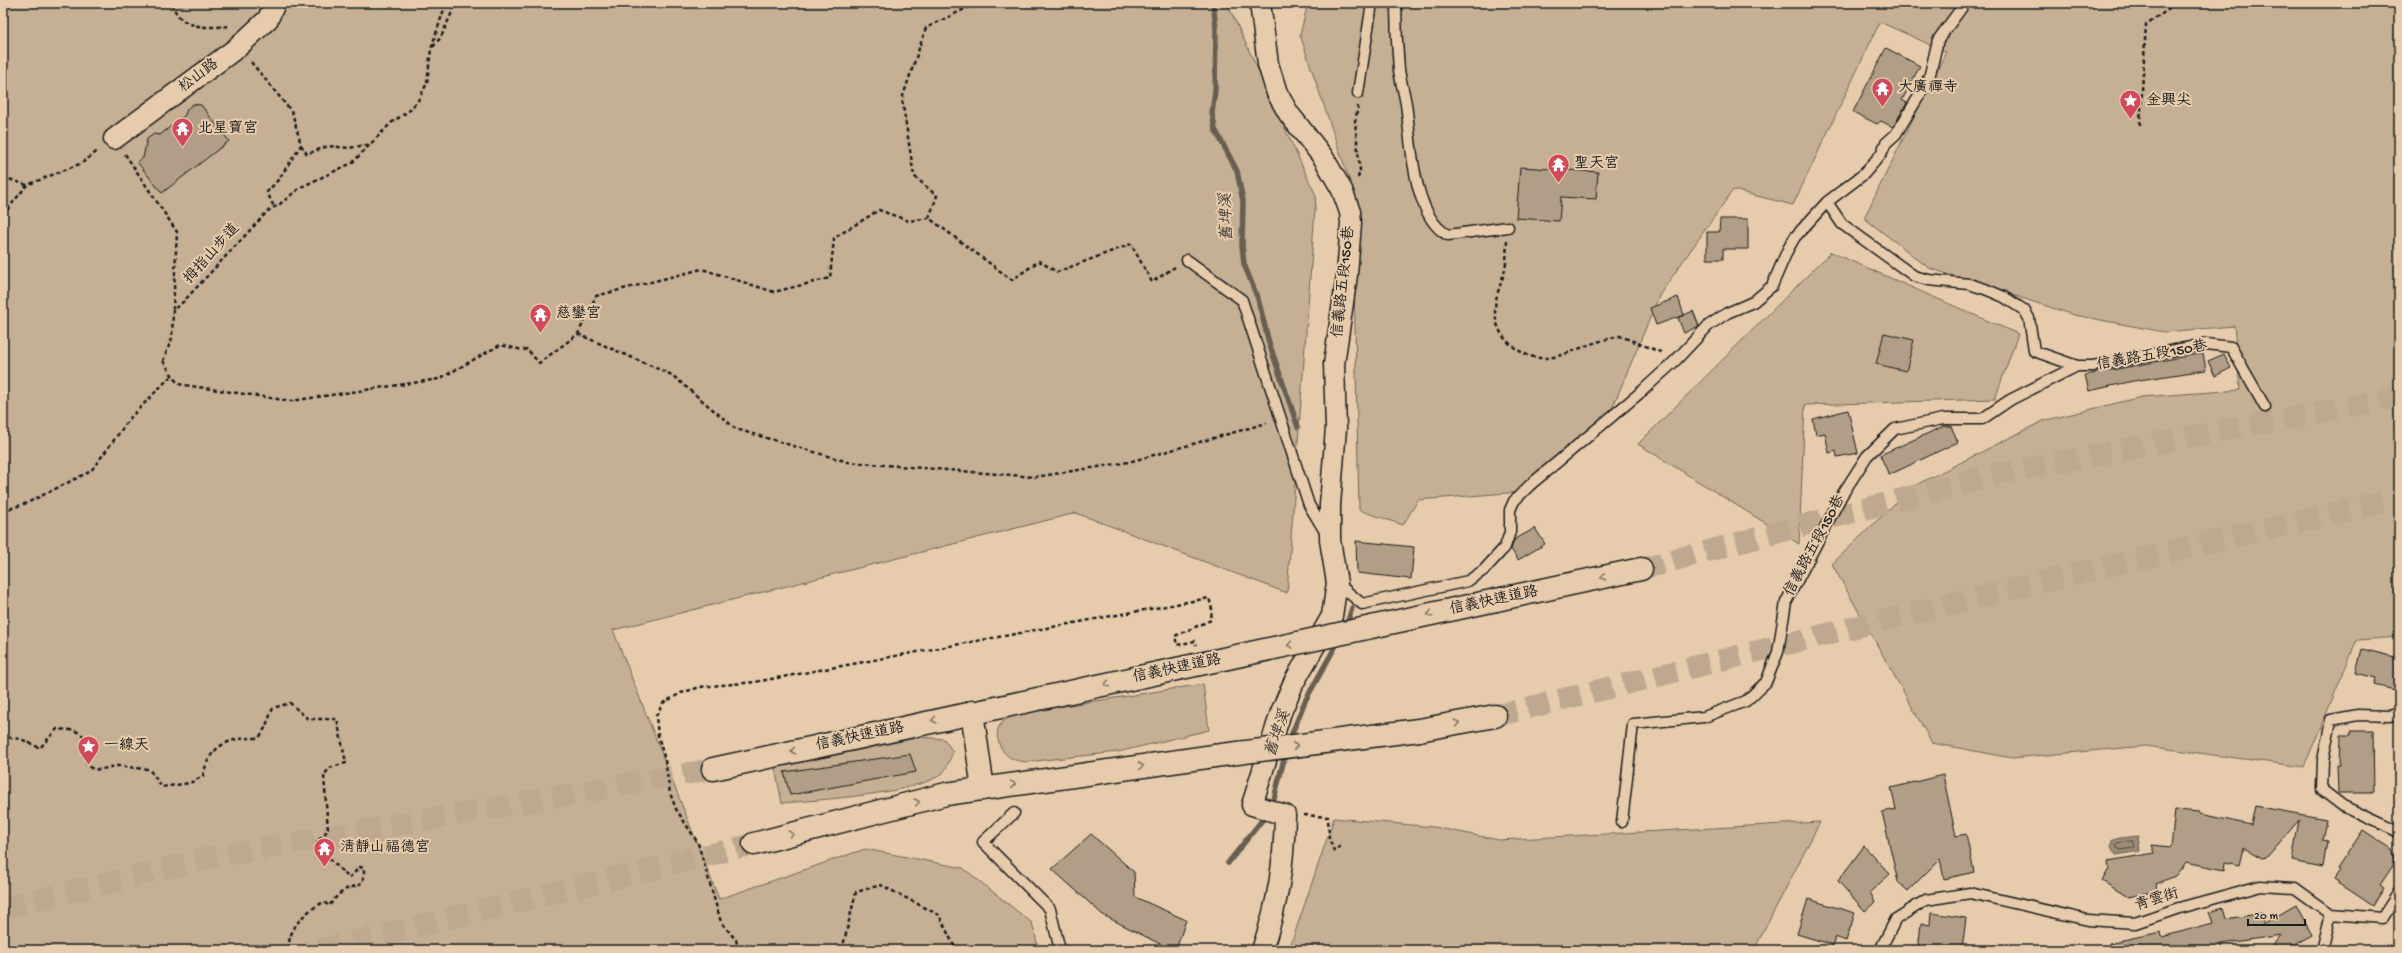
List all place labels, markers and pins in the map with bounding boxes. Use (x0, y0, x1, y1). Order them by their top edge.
temple icon: 大廣禪寺 (1869, 75, 1895, 108)
place label: 大廣禪寺 (1898, 79, 1958, 97)
place icon: 金興尖 (2118, 88, 2144, 121)
place label: 金興尖 (2146, 92, 2191, 110)
temple icon: 北星寶宮 (170, 116, 196, 149)
place label: 北星寶宮 (198, 120, 258, 138)
temple icon: 聖天宮 (1545, 151, 1571, 184)
place label: 聖天宮 (1574, 155, 1619, 173)
temple icon: 慈鑾宮 (527, 301, 553, 334)
place label: 慈鑾宮 (556, 304, 601, 323)
place icon: 一線天 (75, 733, 101, 766)
place label: 一線天 (104, 737, 149, 755)
temple icon: 清靜山福德宮 (311, 835, 337, 868)
place label: 清靜山福德宮 (340, 838, 430, 857)

